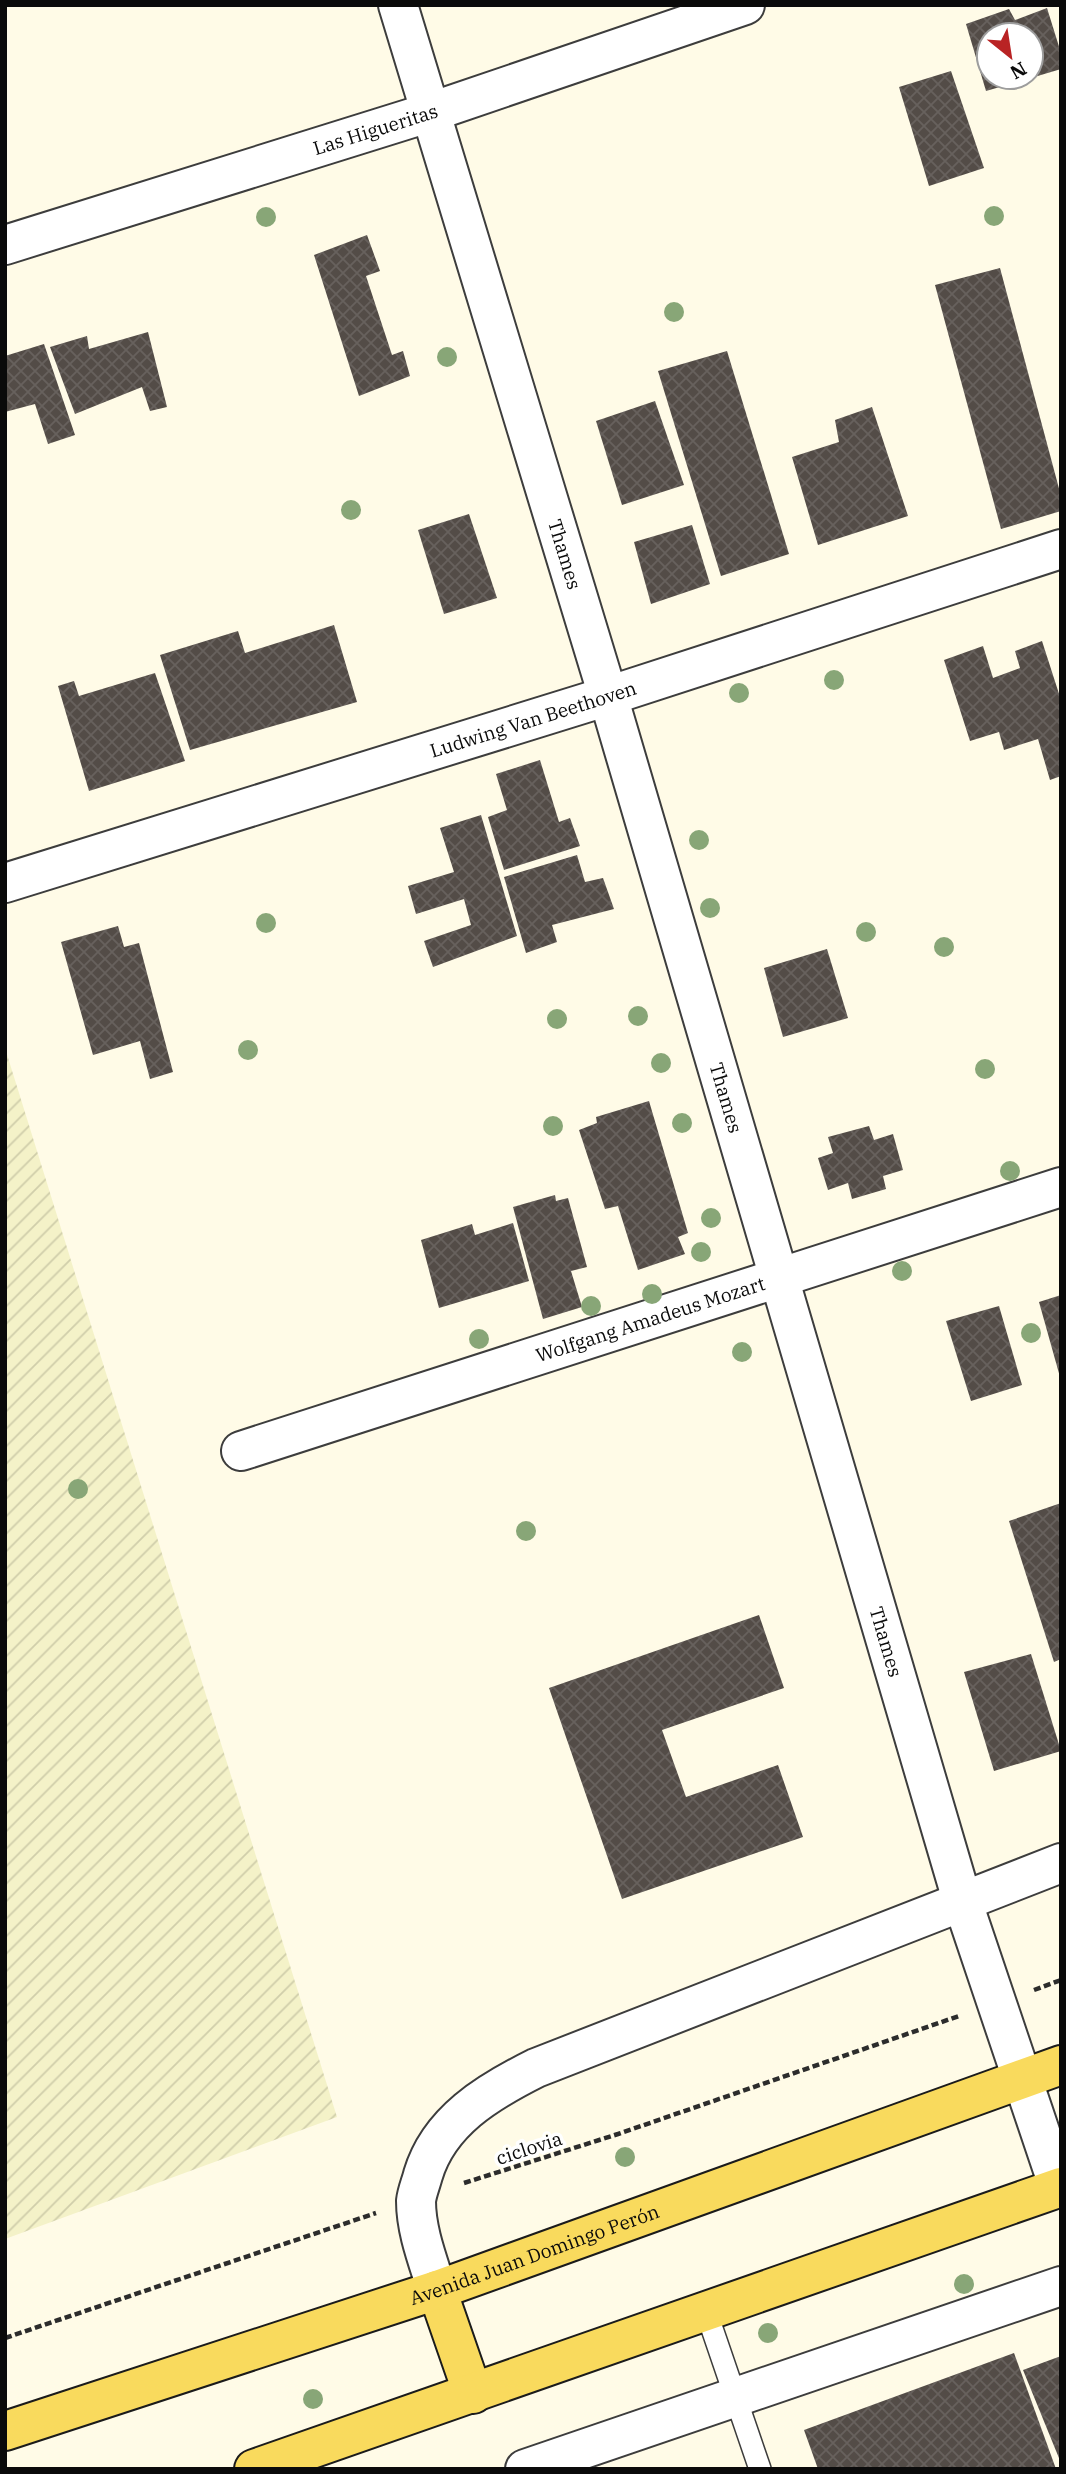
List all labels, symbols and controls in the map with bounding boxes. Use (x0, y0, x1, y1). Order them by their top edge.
north arrow (975, 21, 1045, 91)
text: N (1006, 57, 1031, 85)
street label: Las Higueritas (310, 99, 441, 160)
street label: Thames (543, 516, 587, 592)
street label: Ludwing Van Beethoven (427, 676, 639, 763)
street label: Thames (704, 1060, 748, 1136)
street label: Wolfgang Amadeus Mozart (533, 1271, 768, 1367)
street label: Thames (864, 1604, 908, 1680)
street label: ciclovia (493, 2126, 565, 2170)
street label: Avenida Juan Domingo Perón (407, 2199, 662, 2310)

